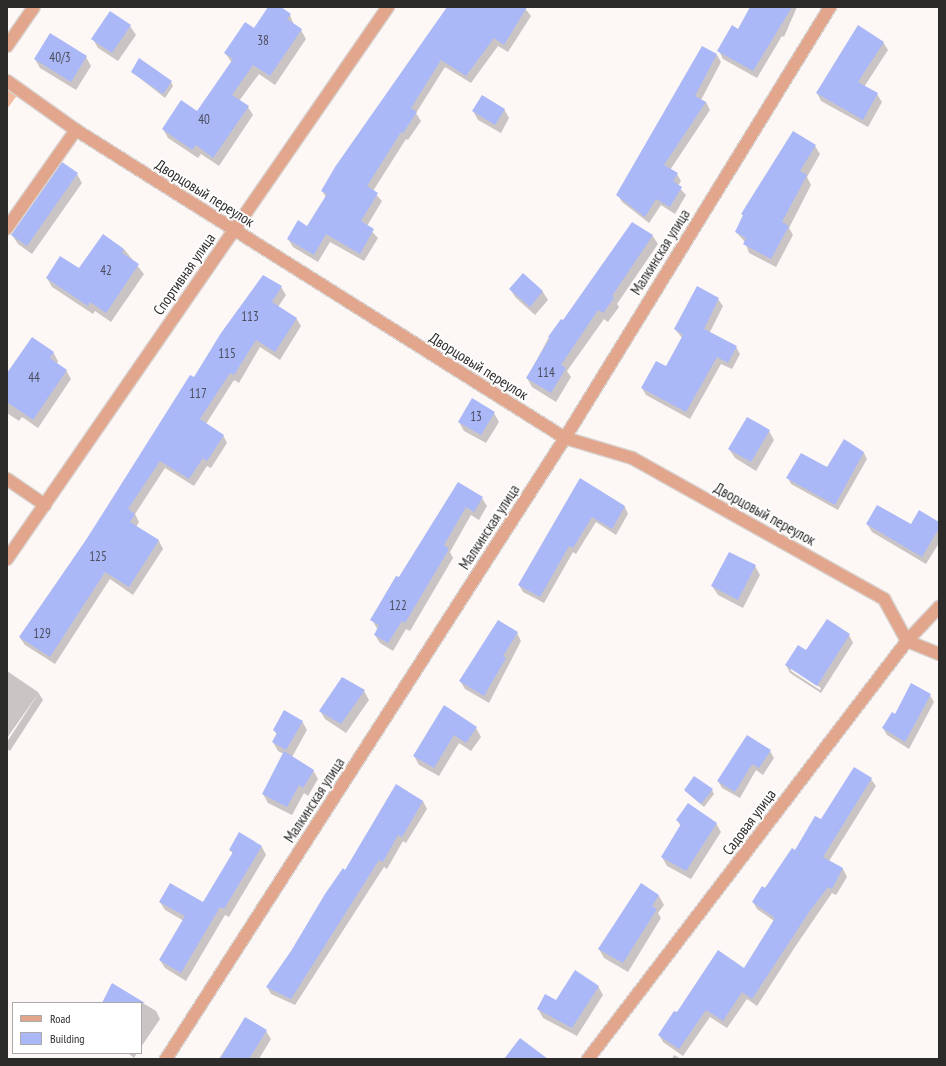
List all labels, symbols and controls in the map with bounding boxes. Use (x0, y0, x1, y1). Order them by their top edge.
house number: 38 (257, 33, 269, 49)
house number: 40/3 (49, 50, 71, 66)
house number: 40 (198, 112, 210, 128)
street label: Дворцовый переулок (152, 155, 258, 231)
street label: Малкинская улица (627, 206, 693, 298)
street label: Спортивная улица (149, 230, 219, 318)
house number: 42 (100, 263, 112, 279)
house number: 113 (241, 309, 259, 325)
street label: Дворцовый переулок (426, 328, 532, 404)
house number: 115 (218, 346, 236, 362)
house number: 114 (537, 365, 555, 381)
house number: 44 (28, 370, 40, 386)
house number: 117 (189, 386, 207, 402)
house number: 13 (470, 409, 482, 425)
street label: Дворцовый переулок (711, 479, 819, 549)
street label: Малкинская улица (455, 481, 523, 573)
house number: 125 (89, 549, 107, 565)
house number: 122 (389, 598, 407, 614)
house number: 129 (33, 626, 51, 642)
street label: Малкинская улица (280, 754, 348, 846)
street label: Садовая улица (718, 786, 780, 858)
legend (12, 1002, 142, 1054)
text: Road (50, 1011, 70, 1026)
text: Building (50, 1031, 85, 1046)

